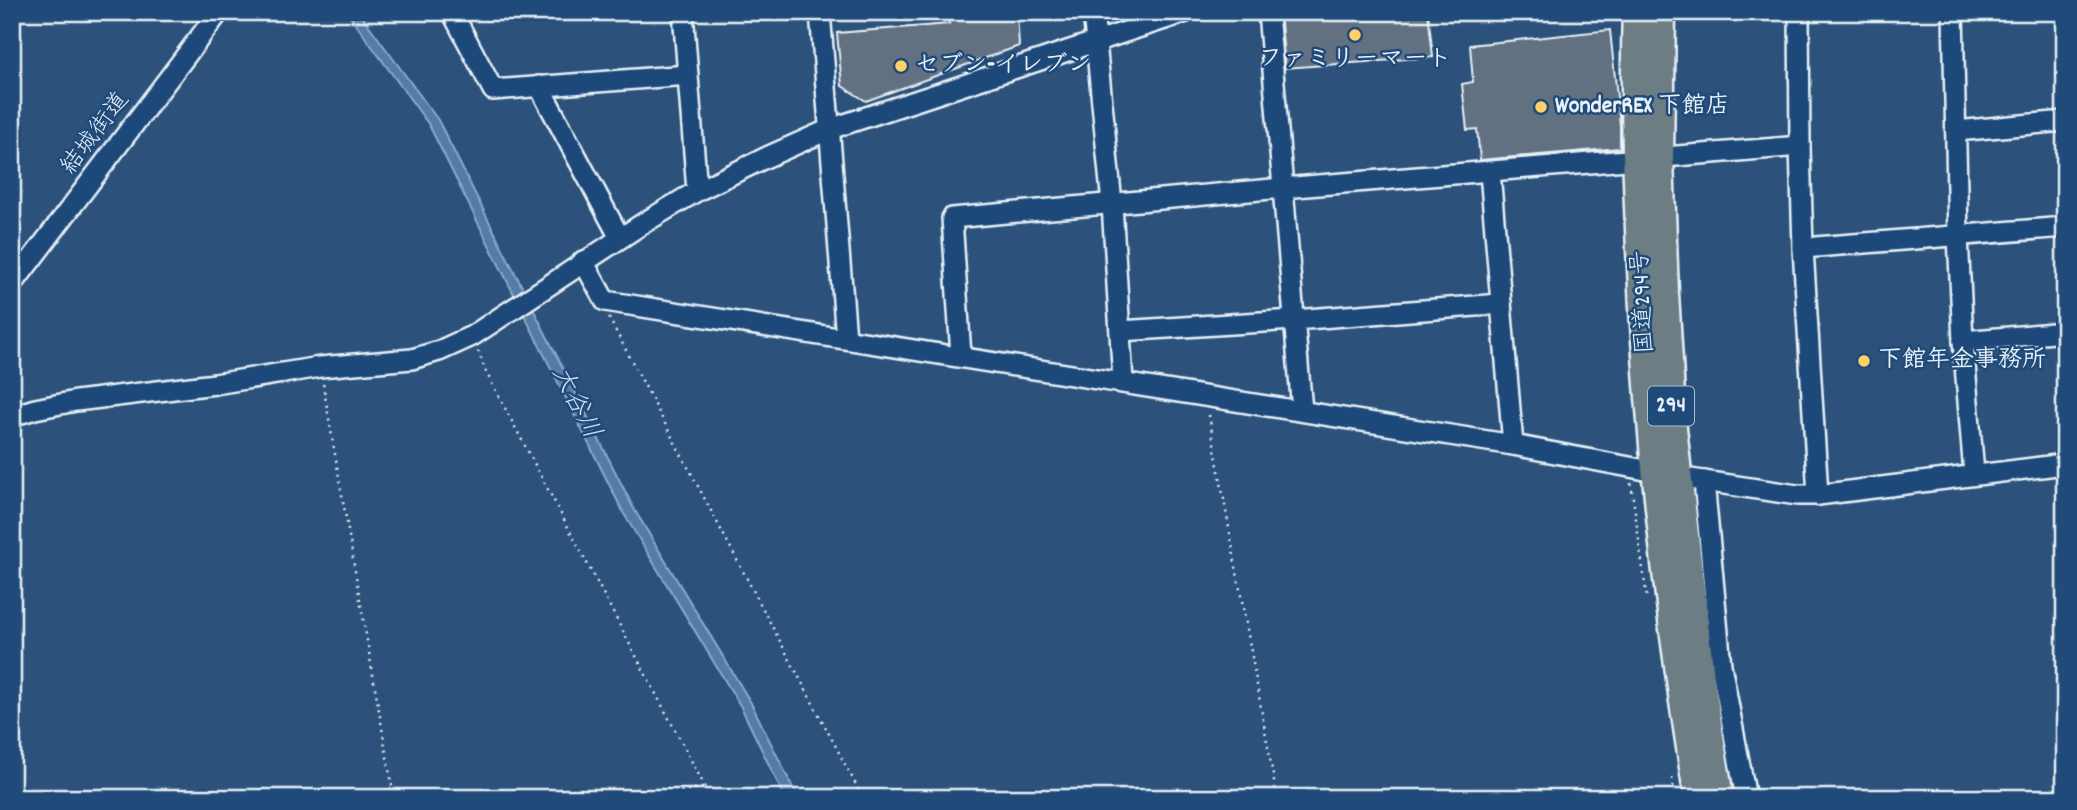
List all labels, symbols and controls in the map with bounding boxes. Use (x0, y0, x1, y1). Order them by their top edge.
marker: ファミリーマート (1347, 27, 1363, 43)
place label: ファミリーマート (1259, 43, 1451, 77)
place label: セブン-イレブン (915, 49, 1091, 83)
marker: セブン-イレブン (893, 58, 909, 74)
street label: 結城街道 (54, 85, 138, 183)
place label: WonderREX 下館店 (1555, 90, 1730, 124)
marker: WonderREX 下館店 (1533, 99, 1549, 115)
street label: 国道294号 (1624, 249, 1664, 355)
place label: 下館年金事務所 (1878, 344, 2046, 378)
marker: 下館年金事務所 (1856, 353, 1872, 369)
water label: 大谷川 (541, 360, 609, 446)
road number: 294 (1648, 386, 1694, 426)

